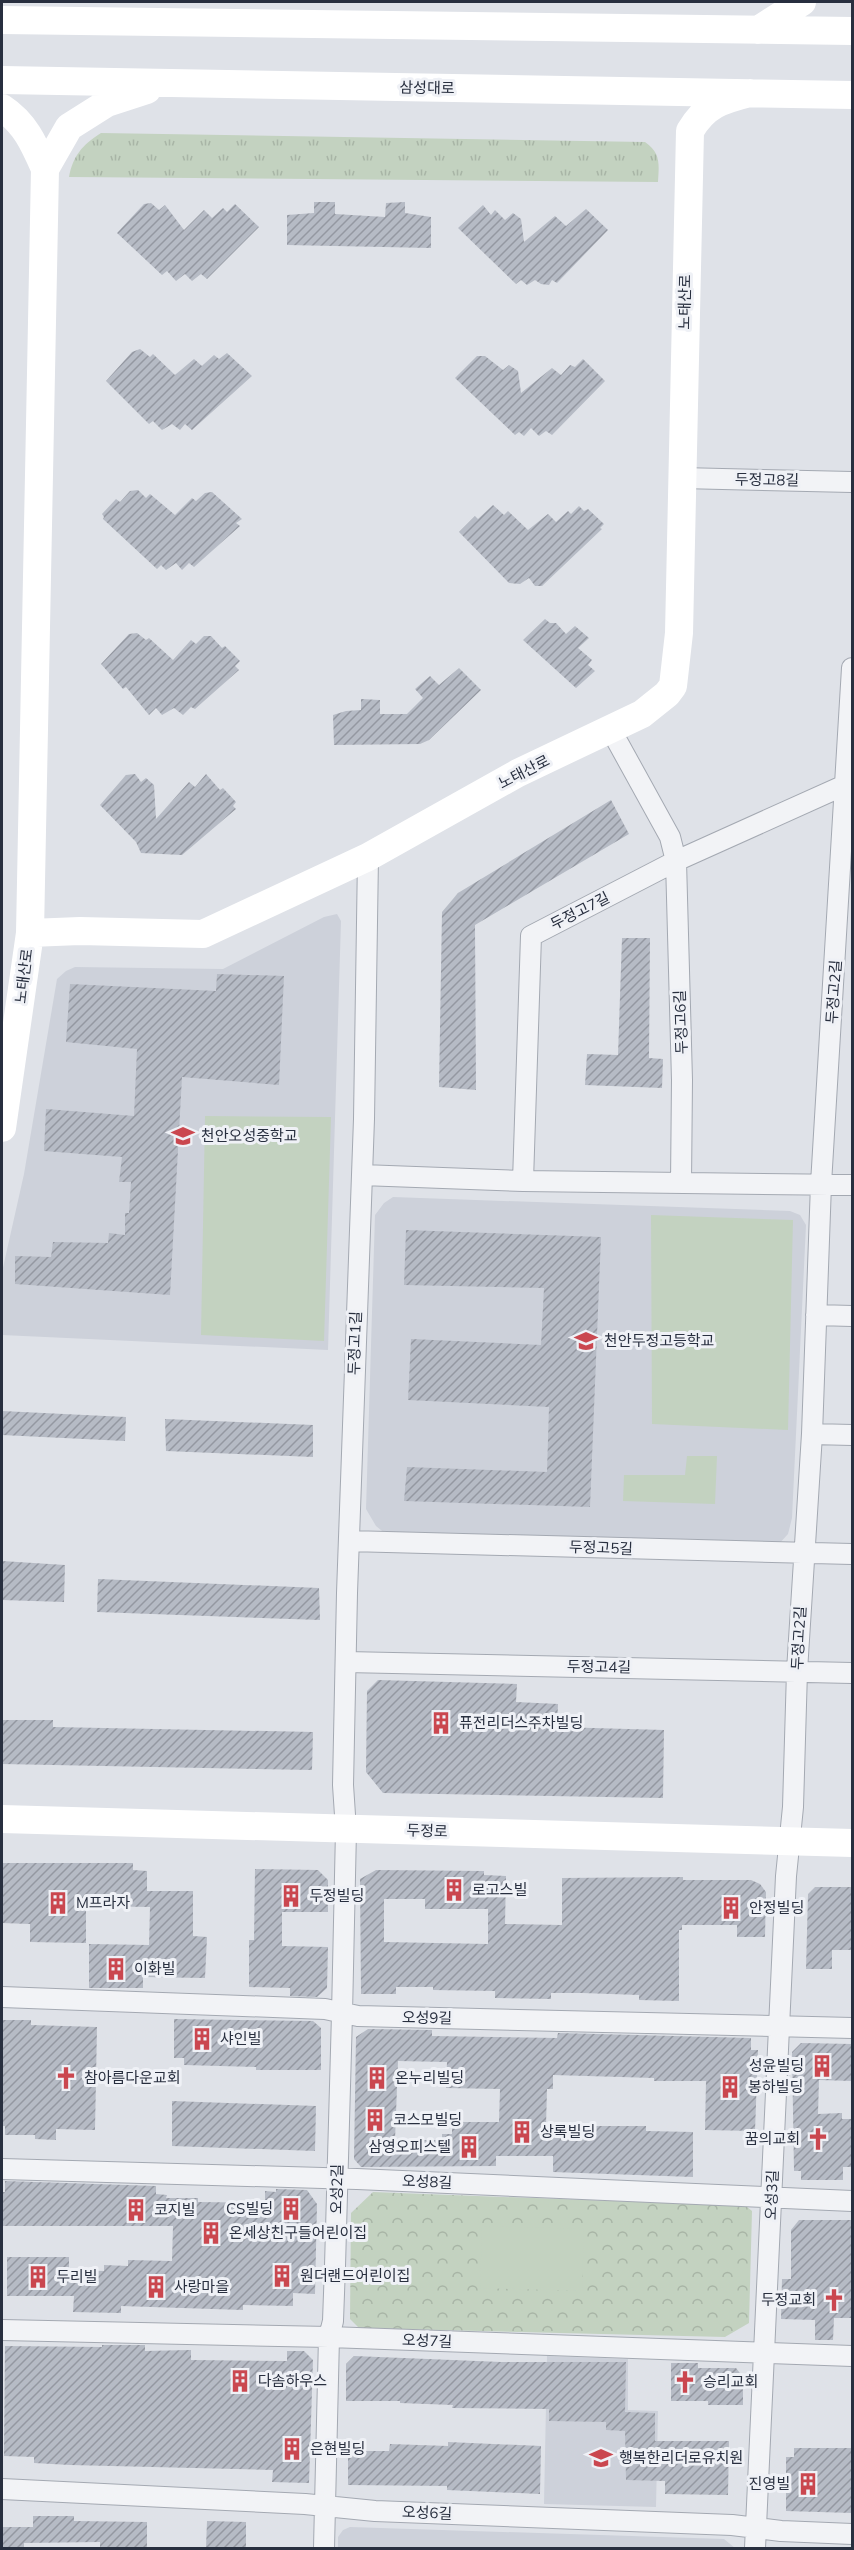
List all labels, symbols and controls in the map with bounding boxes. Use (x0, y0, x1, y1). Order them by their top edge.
street label: 삼성대로 (399, 78, 455, 97)
street label: 노태산로 (675, 274, 694, 330)
street label: 두정고8길 (735, 469, 799, 490)
street label: 노태산로 (495, 751, 553, 793)
street label: 두정고7길 (547, 888, 613, 934)
street label: 노태산로 (11, 947, 36, 1004)
street label: 두정고2길 (822, 959, 845, 1025)
street label: 두정고6길 (670, 990, 691, 1054)
school or university icon: 천안오성중학교 (170, 1123, 196, 1149)
place label: 천안오성중학교 (201, 1126, 298, 1145)
street label: 두정고1길 (344, 1311, 365, 1375)
school or university icon: 천안두정고등학교 (573, 1328, 599, 1354)
place label: 천안두정고등학교 (604, 1331, 714, 1350)
street label: 두정고5길 (569, 1537, 633, 1558)
street label: 두정고2길 (787, 1605, 810, 1671)
street label: 두정고4길 (567, 1656, 631, 1677)
building icon: 퓨전리더스주차빌딩 (428, 1710, 454, 1736)
place label: 퓨전리더스주차빌딩 (459, 1713, 583, 1732)
street label: 두정로 (406, 1820, 448, 1841)
building icon: 로고스빌 (441, 1877, 467, 1903)
place label: 로고스빌 (472, 1880, 527, 1899)
building icon: 두정빌딩 (278, 1883, 304, 1909)
place label: 두정빌딩 (309, 1886, 364, 1905)
building icon: M프라자 (45, 1890, 71, 1916)
place label: M프라자 (76, 1893, 130, 1912)
building icon: 안정빌딩 (718, 1895, 744, 1921)
place label: 안정빌딩 (749, 1898, 804, 1917)
building icon: 이화빌 (103, 1956, 129, 1982)
place label: 이화빌 (134, 1959, 175, 1978)
street label: 오성9길 (402, 2008, 452, 2027)
building icon: 샤인빌 (189, 2026, 215, 2052)
place label: 샤인빌 (220, 2029, 261, 2048)
building icon: 성윤빌딩 (809, 2053, 835, 2079)
place label: 성윤빌딩 (749, 2056, 804, 2075)
church icon: 참아름다운교회 (53, 2065, 79, 2091)
building icon: 온누리빌딩 (364, 2065, 390, 2091)
place label: 참아름다운교회 (84, 2068, 181, 2087)
place label: 온누리빌딩 (395, 2068, 464, 2087)
building icon: 봉하빌딩 (717, 2074, 743, 2100)
place label: 봉하빌딩 (748, 2077, 803, 2096)
building icon: 코스모빌딩 (362, 2107, 388, 2133)
place label: 코스모빌딩 (393, 2110, 462, 2129)
building icon: 상록빌딩 (509, 2119, 535, 2145)
place label: 상록빌딩 (540, 2122, 595, 2141)
church icon: 꿈의교회 (805, 2126, 831, 2152)
place label: 꿈의교회 (745, 2129, 800, 2148)
building icon: 삼영오피스텔 (456, 2134, 482, 2160)
place label: 삼영오피스텔 (368, 2137, 451, 2156)
street label: 오성2길 (327, 2164, 346, 2214)
street label: 오성3길 (761, 2169, 782, 2221)
street label: 오성8길 (401, 2171, 453, 2192)
building icon: CS빌딩 (278, 2196, 304, 2222)
building icon: 코지빌 (123, 2197, 149, 2223)
place label: CS빌딩 (226, 2199, 273, 2218)
place label: 코지빌 (154, 2200, 195, 2219)
building icon: 온세상친구들어린이집 (198, 2220, 224, 2246)
place label: 온세상친구들어린이집 (229, 2223, 367, 2242)
building icon: 원더랜드어린이집 (269, 2263, 295, 2289)
building icon: 두리빌 (25, 2264, 51, 2290)
place label: 원더랜드어린이집 (300, 2266, 410, 2285)
place label: 두리빌 (56, 2267, 97, 2286)
building icon: 사랑마을 (143, 2274, 169, 2300)
place label: 사랑마을 (174, 2277, 229, 2296)
church icon: 두정교회 (821, 2287, 847, 2313)
place label: 두정교회 (761, 2290, 816, 2309)
street label: 오성7길 (401, 2330, 453, 2351)
building icon: 다솜하우스 (227, 2368, 253, 2394)
church icon: 승리교회 (672, 2369, 698, 2395)
place label: 다솜하우스 (258, 2371, 327, 2390)
place label: 승리교회 (703, 2372, 758, 2391)
building icon: 은현빌딩 (279, 2436, 305, 2462)
place label: 은현빌딩 (310, 2439, 365, 2458)
school or university icon: 행복한리더로유치원 (588, 2445, 614, 2471)
place label: 행복한리더로유치원 (619, 2448, 743, 2467)
building icon: 진영빌 (795, 2471, 821, 2497)
place label: 진영빌 (749, 2474, 790, 2493)
street label: 오성6길 (401, 2502, 453, 2523)

